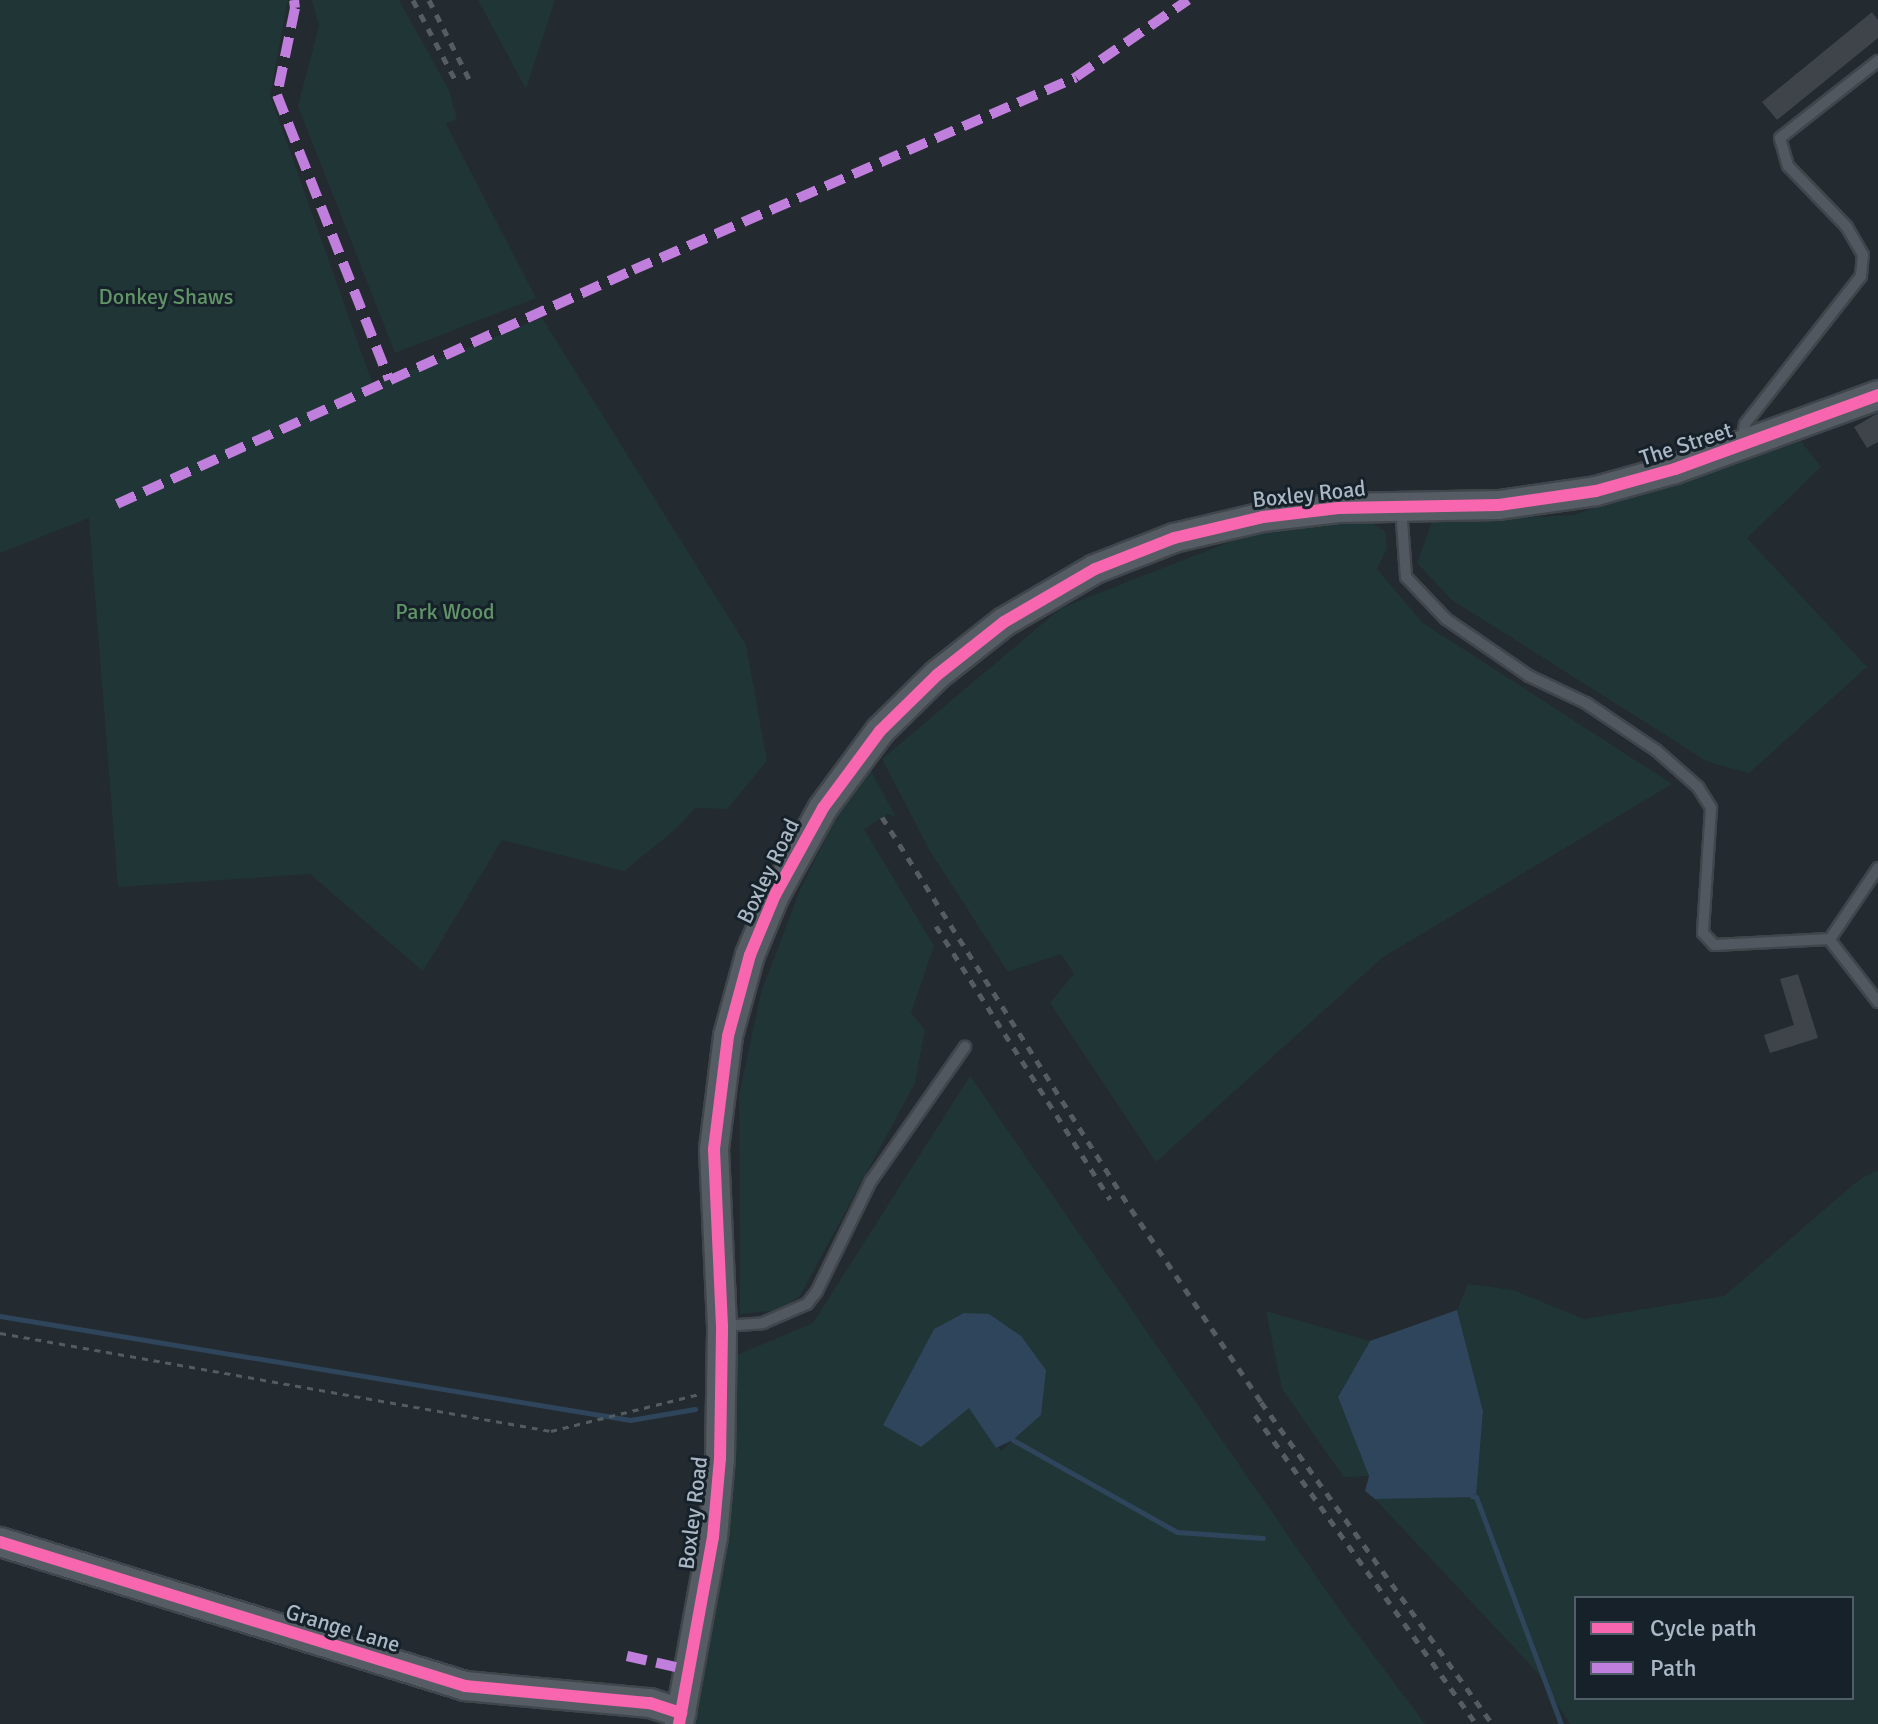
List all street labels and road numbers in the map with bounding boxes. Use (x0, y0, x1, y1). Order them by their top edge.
street label: The Street (1636, 417, 1736, 471)
street label: Boxley Road (1251, 475, 1367, 513)
street label: Boxley Road (731, 814, 805, 928)
street label: Boxley Road (673, 1455, 713, 1571)
street label: Grange Lane (283, 1598, 403, 1658)

